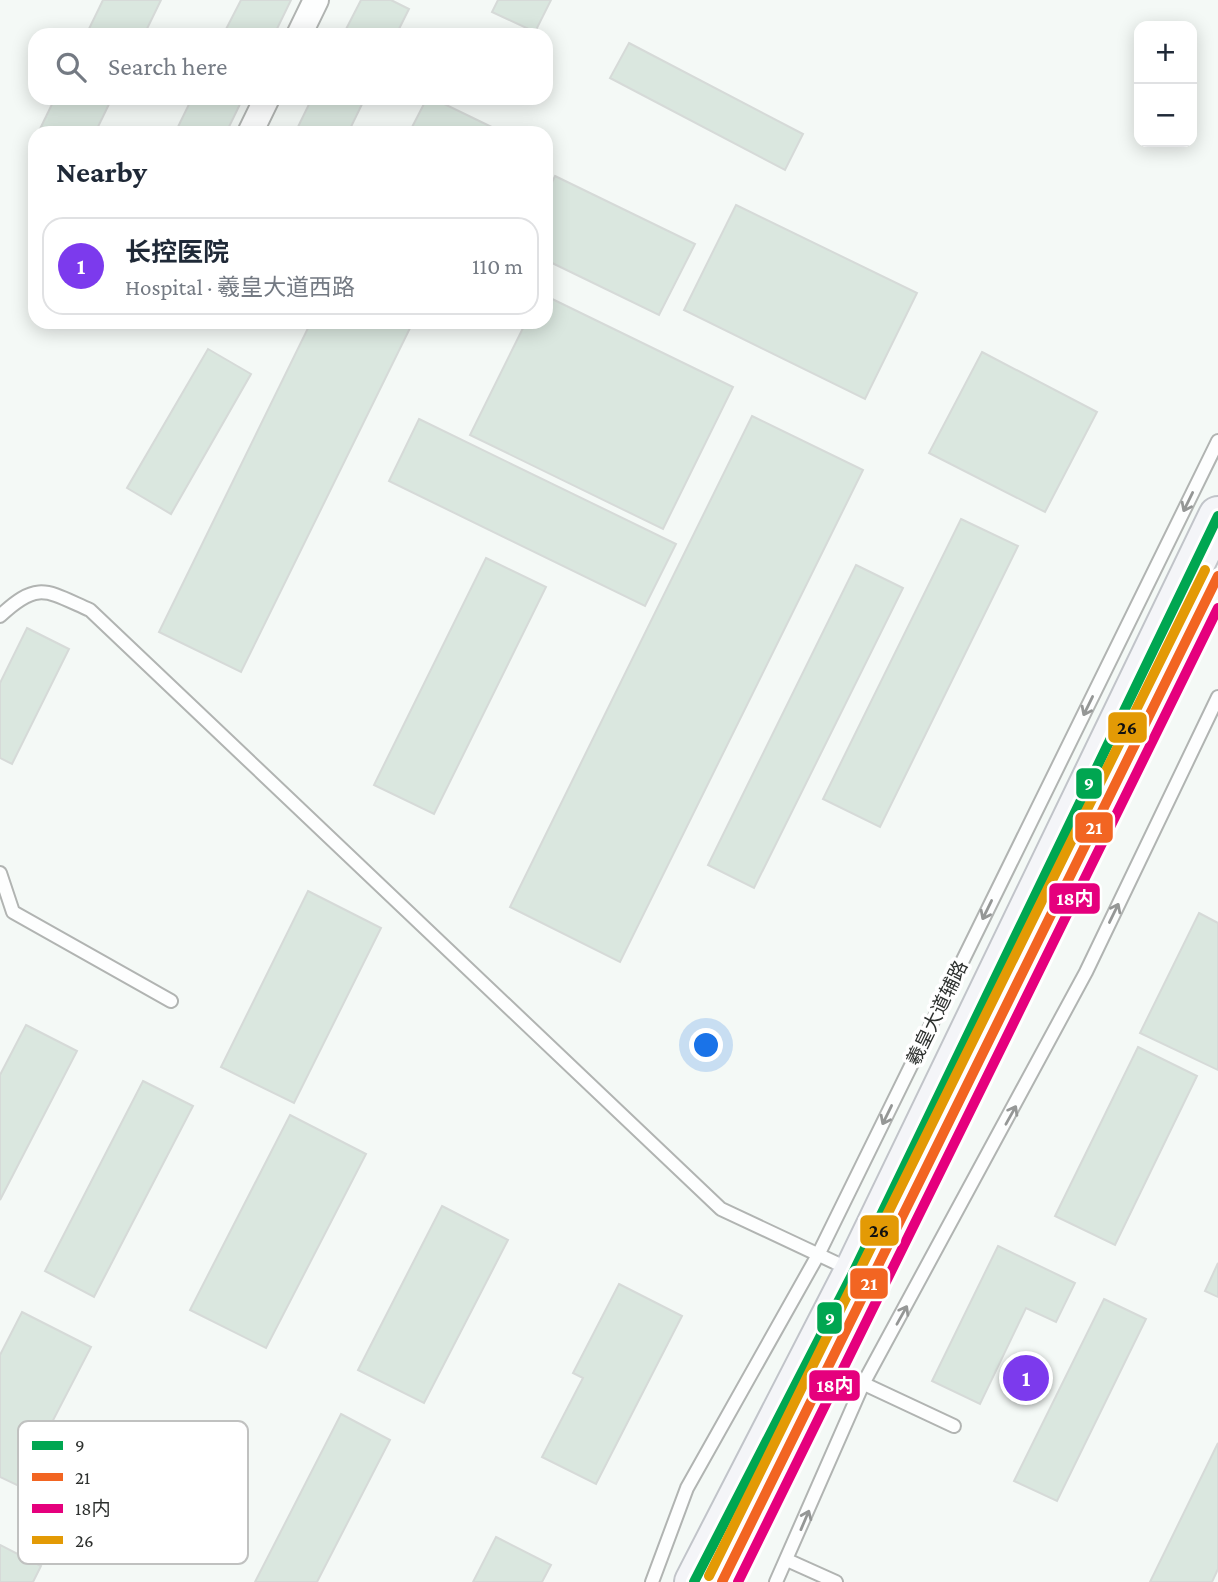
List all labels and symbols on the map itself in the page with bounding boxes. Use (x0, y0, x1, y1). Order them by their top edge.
one-way arrow (1180, 491, 1194, 512)
one-way arrow (1080, 695, 1094, 716)
line badge: 26 (1107, 711, 1148, 744)
text: 26 (1117, 717, 1137, 738)
line badge: 9 (1075, 767, 1103, 800)
text: 9 (1084, 773, 1094, 794)
line badge: 21 (1074, 811, 1114, 844)
text: 21 (1086, 817, 1102, 838)
line badge: 18内 (1048, 882, 1101, 915)
text: 18内 (1056, 888, 1094, 909)
one-way arrow (980, 899, 994, 920)
one-way arrow (1108, 903, 1122, 924)
street label: 羲皇大道辅路 (903, 957, 971, 1069)
your location (689, 1028, 723, 1062)
one-way arrow (879, 1104, 893, 1125)
one-way arrow (1004, 1105, 1018, 1126)
line badge: 26 (859, 1214, 900, 1247)
text: 26 (869, 1220, 889, 1241)
line badge: 21 (849, 1267, 889, 1300)
text: 21 (861, 1273, 877, 1294)
line badge: 9 (816, 1301, 843, 1335)
one-way arrow (895, 1305, 909, 1325)
text: 9 (825, 1308, 835, 1329)
pin: 1 (1003, 1352, 1049, 1404)
line badge: 18内 (808, 1369, 861, 1402)
text: 18内 (816, 1375, 854, 1396)
legend (18, 1421, 248, 1564)
text: 9 (75, 1435, 85, 1456)
text: 21 (75, 1467, 90, 1488)
text: 18内 (75, 1498, 111, 1519)
one-way arrow (799, 1510, 812, 1531)
text: 26 (75, 1530, 94, 1551)

